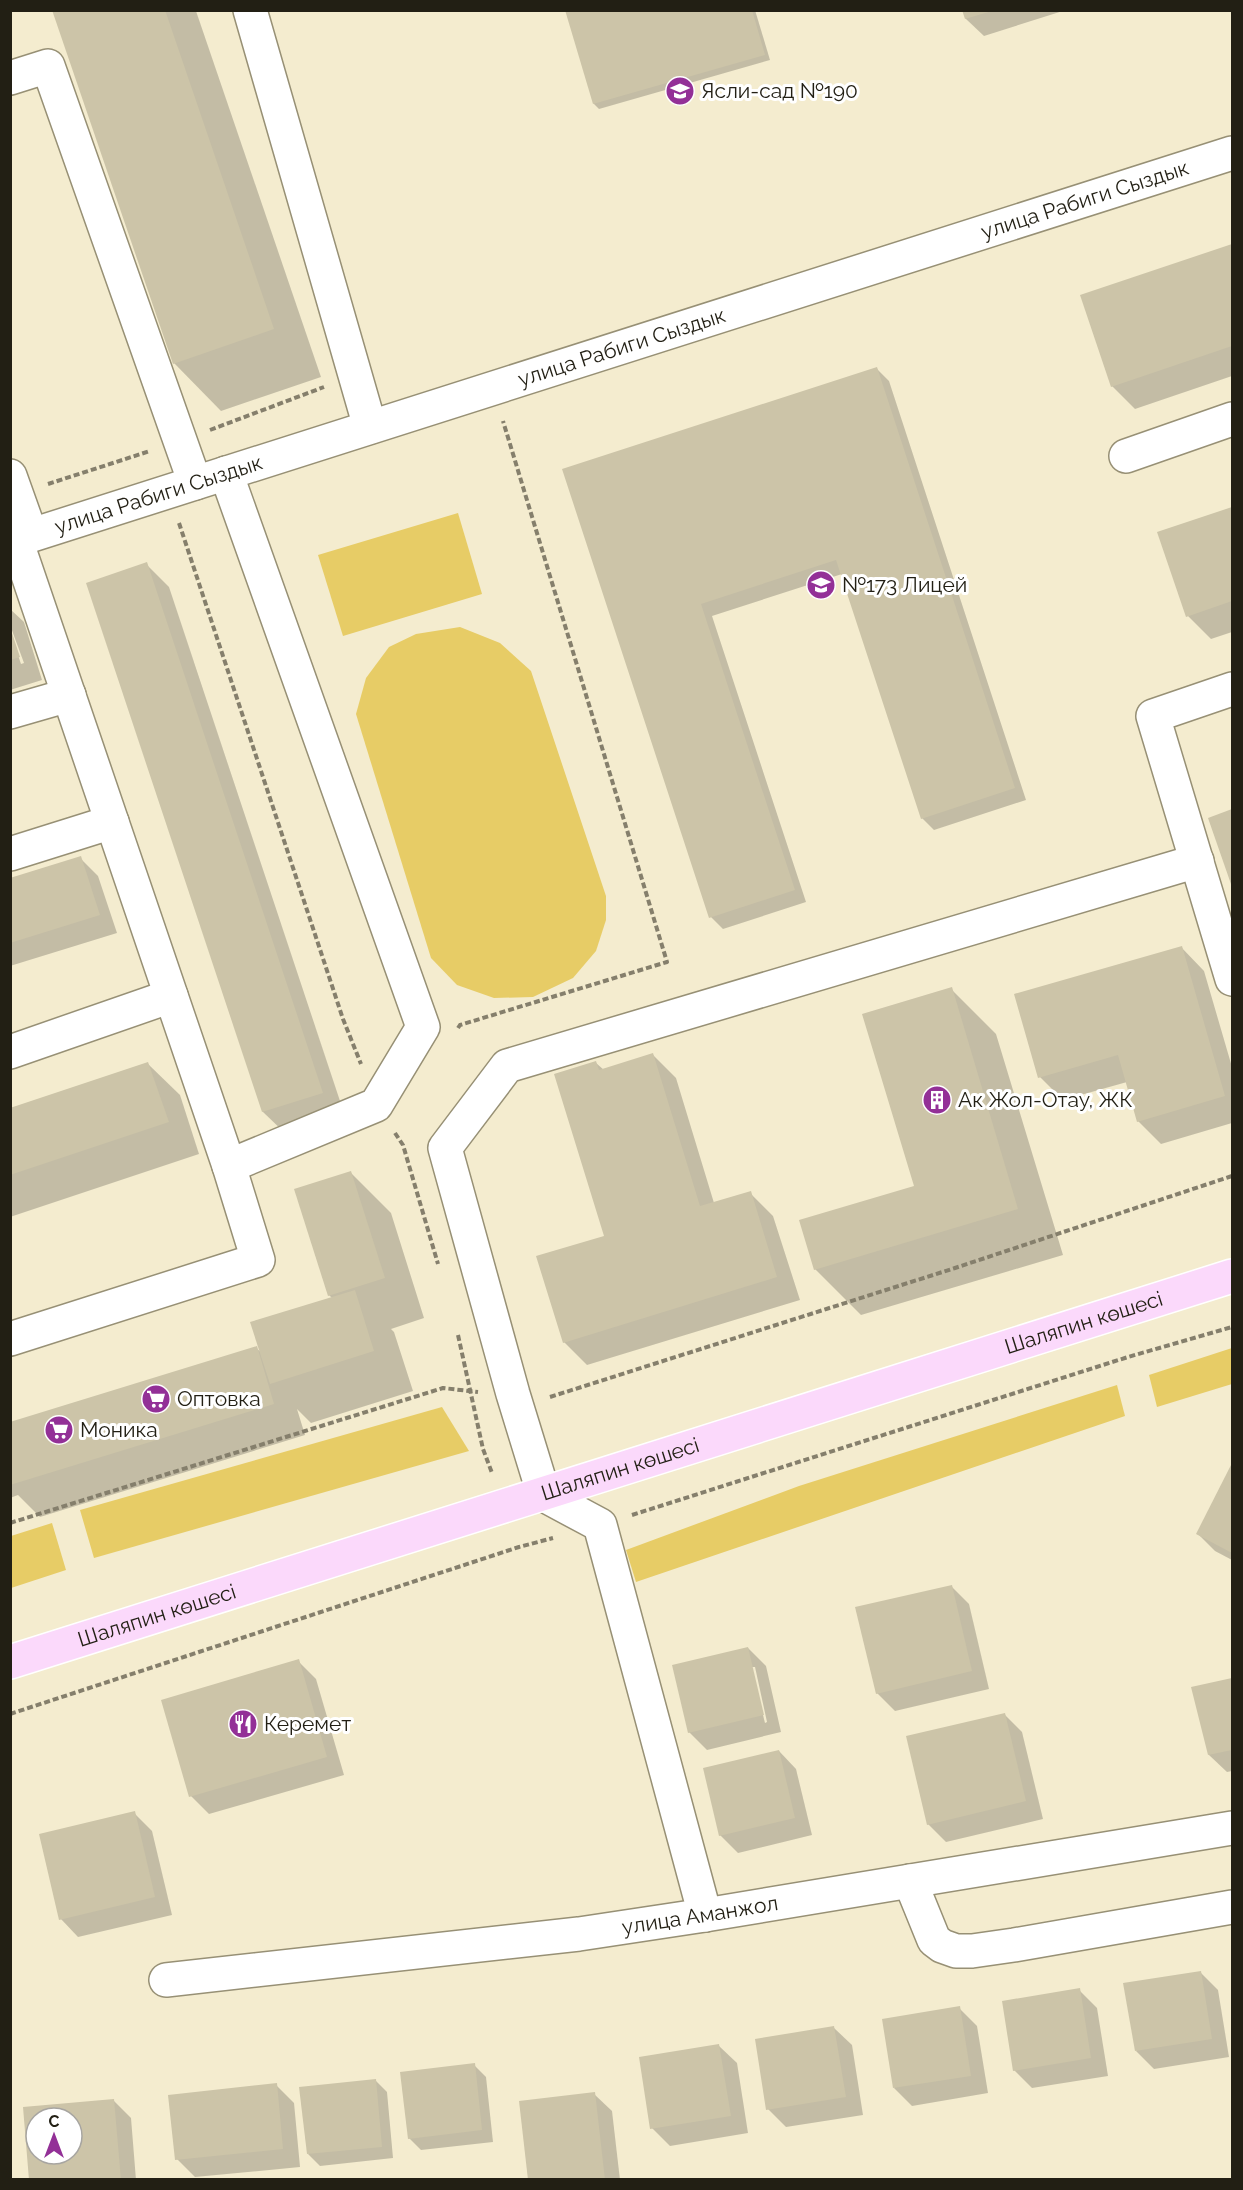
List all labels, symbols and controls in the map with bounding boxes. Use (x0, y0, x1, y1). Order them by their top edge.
school or university icon: Ясли-сад №190 (664, 75, 696, 107)
place label: Ясли-сад №190 (701, 78, 858, 103)
street label: улица Рабиги Сыздык (978, 155, 1192, 244)
street label: улица Рабиги Сыздык (515, 302, 729, 392)
street label: улица Рабиги Сыздык (52, 449, 266, 539)
school or university icon: №173 Лицей (805, 569, 837, 601)
place label: №173 Лицей (842, 572, 967, 597)
building icon: Ак Жол-Отау, ЖК (921, 1084, 953, 1116)
place label: Ак Жол-Отау, ЖК (958, 1087, 1133, 1112)
street label: Шаляпин көшесі (1001, 1286, 1166, 1359)
supermarket icon: Оптовка (140, 1383, 172, 1415)
place label: Оптовка (177, 1386, 261, 1411)
supermarket icon: Моника (43, 1414, 75, 1446)
place label: Моника (80, 1417, 158, 1442)
street label: Шаляпин көшесі (538, 1432, 702, 1505)
street label: Шаляпин көшесі (75, 1578, 239, 1652)
restaurant icon: Керемет (227, 1708, 259, 1740)
place label: Керемет (264, 1711, 351, 1736)
street label: улица Аманжол (620, 1890, 780, 1939)
north arrow (24, 2106, 84, 2166)
text: С (49, 2112, 60, 2131)

